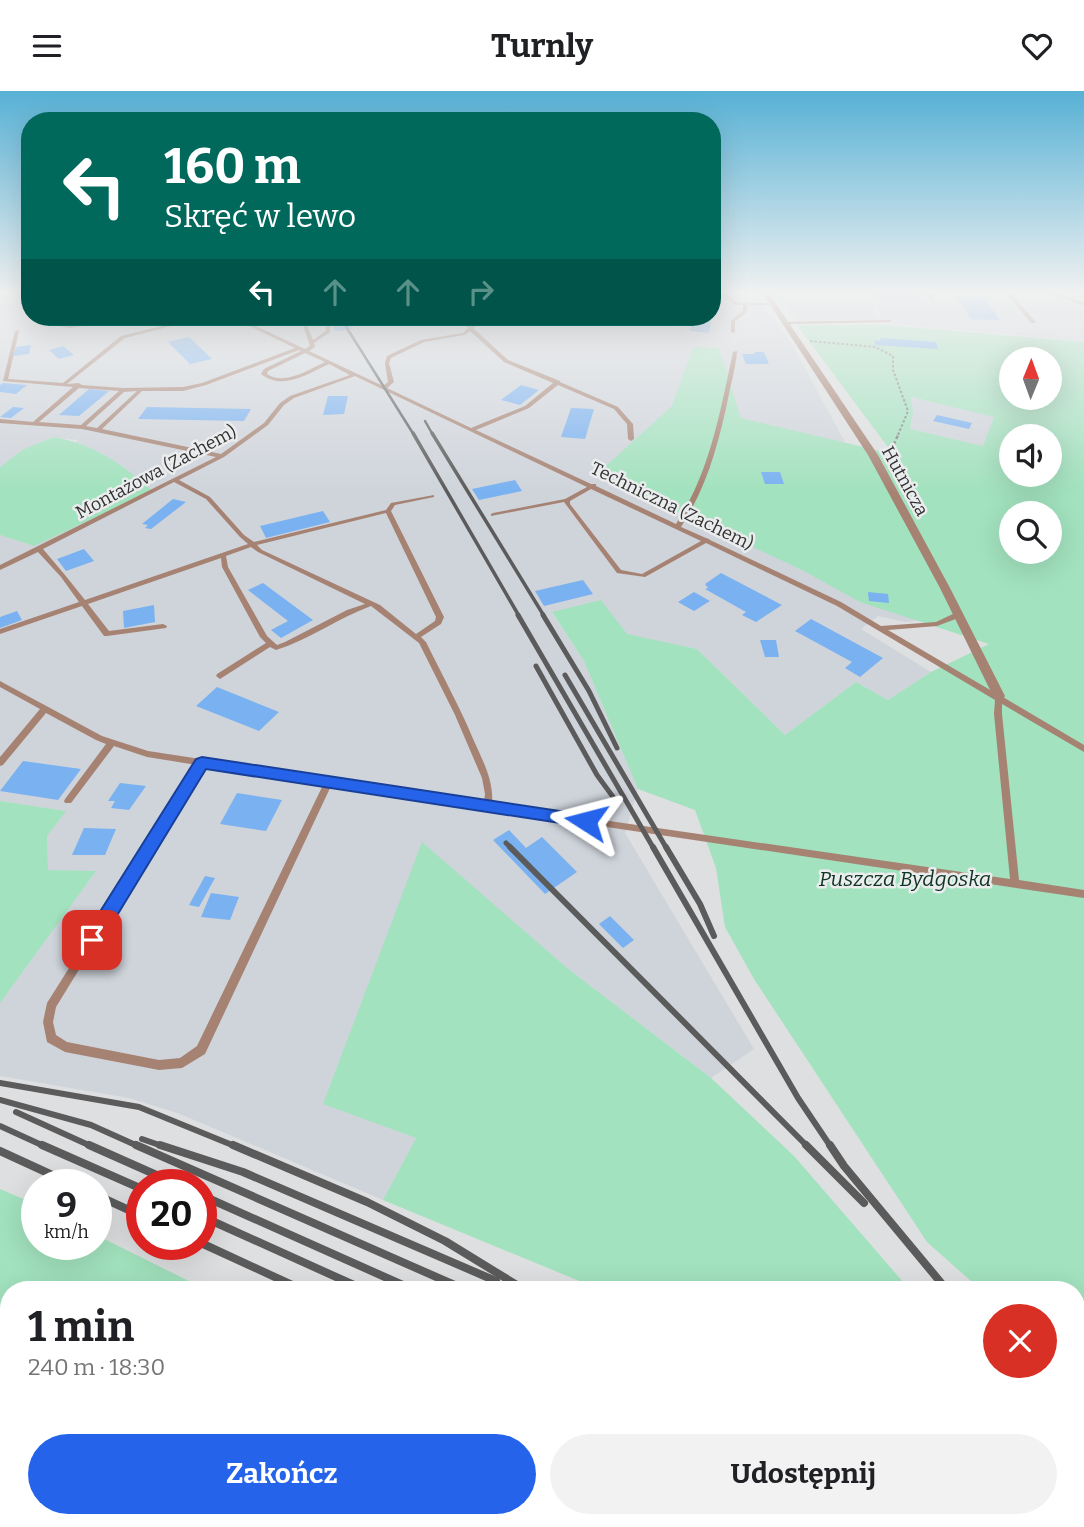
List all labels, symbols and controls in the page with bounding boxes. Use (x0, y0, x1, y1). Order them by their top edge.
icon: menu (28, 27, 66, 65)
text: Turnly (491, 27, 593, 65)
icon: heart (1018, 27, 1056, 65)
text: 160 m (164, 137, 301, 196)
icon: left (49, 140, 140, 231)
text: Skręć w lewo (164, 197, 356, 235)
icon: left (243, 273, 281, 311)
icon: ahead (316, 273, 354, 311)
icon: ahead (389, 273, 427, 311)
icon: right (462, 273, 500, 311)
north arrow (999, 347, 1062, 409)
map controls (999, 347, 1062, 564)
street label: Montażowa (Zachem) (72, 420, 240, 524)
button: sound (999, 424, 1062, 487)
street label: Hutnicza (877, 442, 933, 520)
street label: Techniczna (Zachem) (587, 457, 757, 555)
button: search (999, 501, 1062, 564)
position arrow (549, 784, 623, 858)
park label: Puszcza Bydgoska (819, 866, 991, 892)
pin (62, 910, 122, 970)
icon: arrive (73, 921, 111, 959)
speed limit sign: 20 (126, 1169, 217, 1260)
text: 9 (56, 1184, 77, 1226)
text: km/h (44, 1221, 89, 1243)
text: 1 min (28, 1302, 134, 1352)
button: close (983, 1304, 1057, 1378)
text: 240 m · 18:30 (28, 1353, 165, 1381)
button: Zakończ (28, 1434, 536, 1514)
button: Udostępnij (550, 1434, 1057, 1514)

